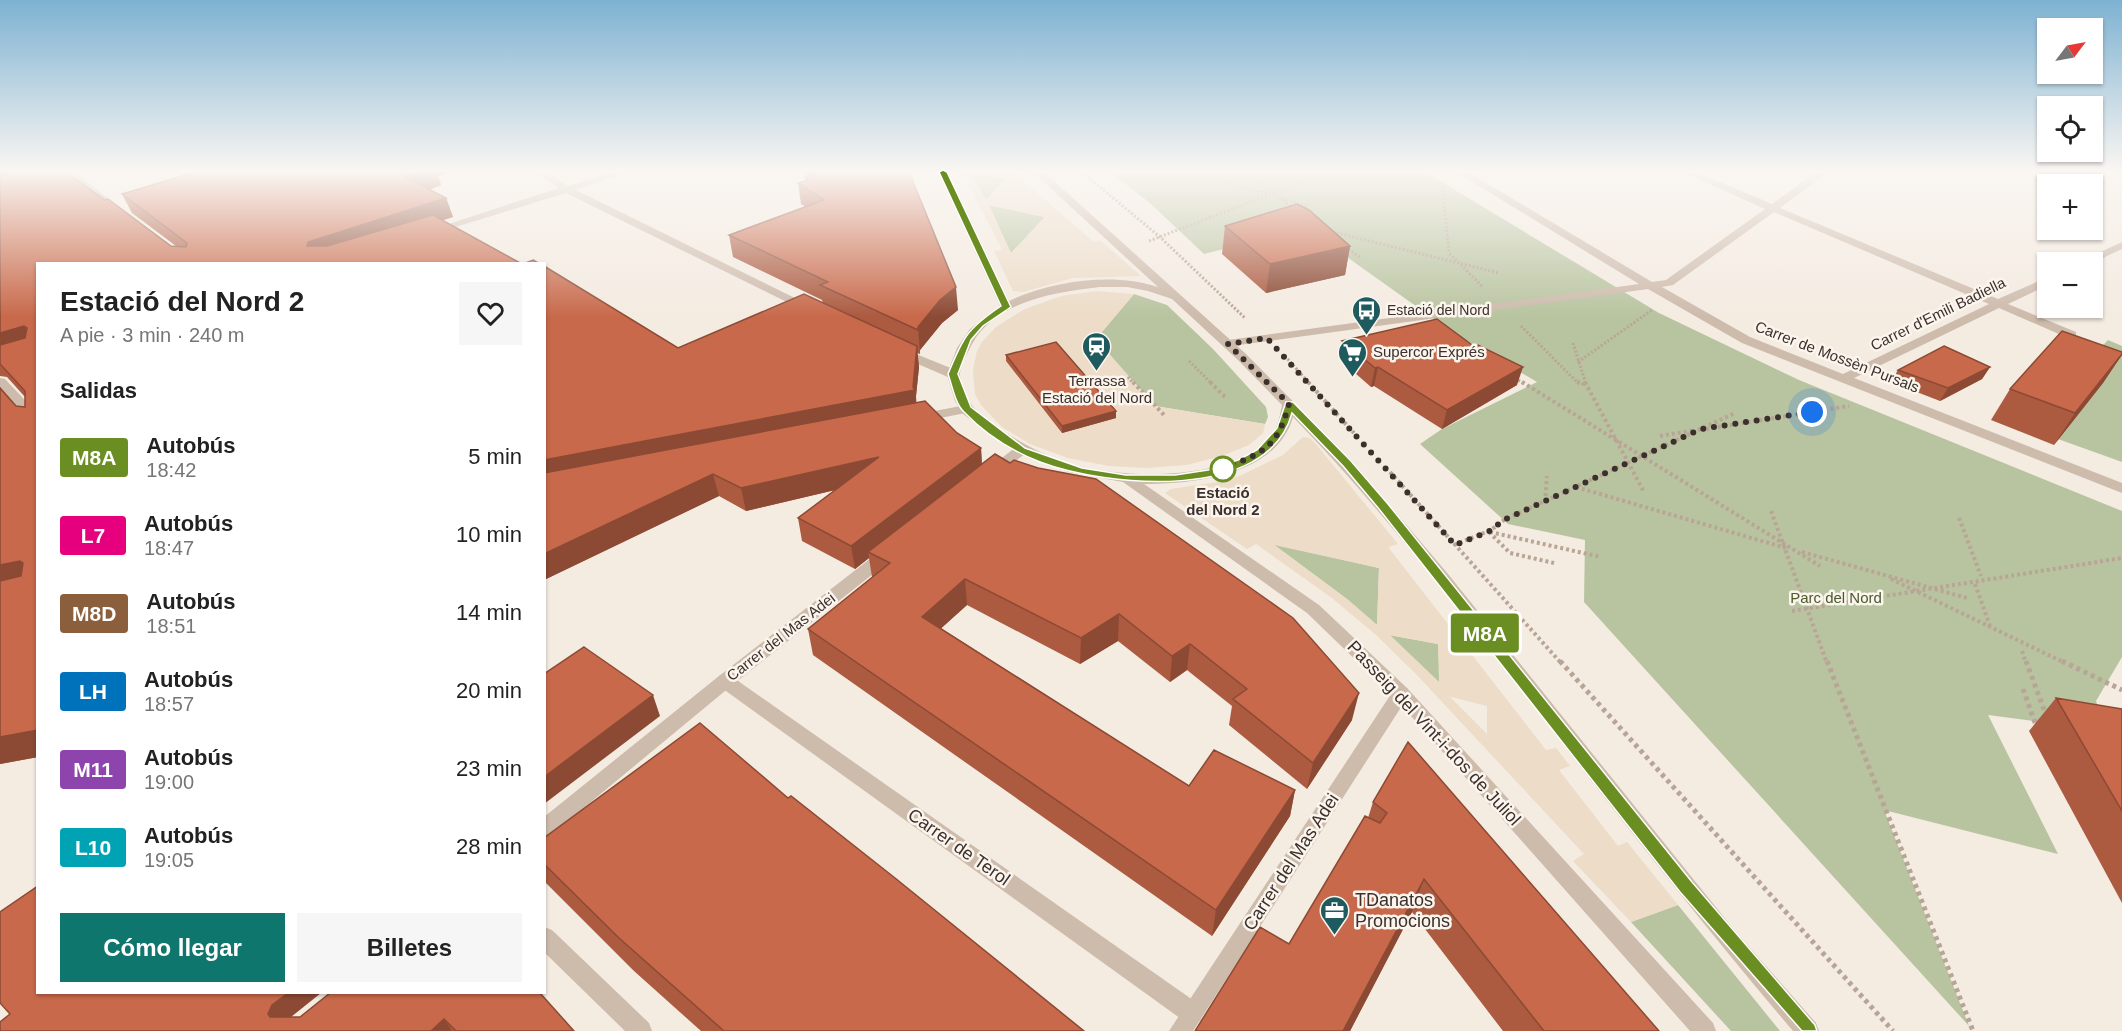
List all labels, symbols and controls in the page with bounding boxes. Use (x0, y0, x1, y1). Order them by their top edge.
north arrow (2037, 18, 2103, 84)
map controls (2037, 18, 2103, 318)
button: locate (2037, 96, 2103, 162)
button: + (2037, 174, 2103, 240)
button: − (2037, 252, 2103, 318)
street label: Carrer d'Emili Badiella (1868, 273, 2009, 354)
button: heart (459, 282, 522, 345)
text: Estació del Nord 2 (60, 286, 304, 317)
bus stop icon: Estació del Nord (1350, 294, 1382, 336)
place label: Estació del Nord (1387, 302, 1490, 318)
street label: Carrer de Mossèn Pursals (1753, 317, 1922, 396)
text: A pie · 3 min · 240 m (60, 324, 245, 346)
station icon: Terrassa Estació del Nord (1081, 330, 1113, 372)
supermarket icon: Supercor Exprés (1336, 336, 1368, 378)
place label: Supercor Exprés (1373, 343, 1485, 360)
place label: Terrassa Estació del Nord (1042, 372, 1152, 406)
text: Salidas (60, 378, 137, 403)
your location (1797, 397, 1827, 427)
text: Autobús (146, 433, 236, 458)
text: 5 min (468, 444, 522, 469)
text: M8A (72, 446, 116, 469)
marker: Estació del Nord 2 (1210, 456, 1236, 482)
text: 18:42 (146, 459, 196, 481)
place label: Estació del Nord 2 (1186, 484, 1260, 518)
text: Autobús (144, 511, 233, 536)
text: 10 min (456, 522, 522, 547)
text: L7 (81, 524, 105, 547)
text: 18:47 (144, 537, 194, 559)
text: Autobús (146, 589, 236, 614)
street label: Carrer del Mas Adei (723, 589, 838, 684)
park label: Parc del Nord (1790, 589, 1882, 606)
text: 14 min (456, 600, 522, 625)
text: M8D (72, 602, 116, 625)
line badge: M8A (1450, 614, 1520, 652)
text: 18:51 (146, 615, 196, 637)
text: M8A (1463, 622, 1507, 645)
street label: Passeig del Vint-i-dos de Juliol (1343, 637, 1525, 829)
text: Autobús (144, 667, 233, 692)
text: 20 min (456, 678, 522, 703)
text: LH (79, 680, 107, 703)
text: 18:57 (144, 693, 194, 715)
text: Autobús (144, 745, 233, 770)
text: 23 min (456, 756, 522, 781)
text: M11 (73, 758, 113, 781)
text: 19:00 (144, 771, 194, 793)
street label: Carrer del Mas Adei (1239, 790, 1343, 934)
street label: Carrer de Terol (904, 804, 1014, 890)
text: Autobús (144, 823, 233, 848)
text: 28 min (456, 834, 522, 859)
text: L10 (75, 836, 111, 859)
text: 19:05 (144, 849, 194, 871)
place label: TDanatos Promocions (1355, 890, 1450, 931)
office icon: TDanatos Promocions (1318, 894, 1350, 936)
button: Cómo llegar (60, 913, 285, 982)
button: Billetes (297, 913, 522, 982)

